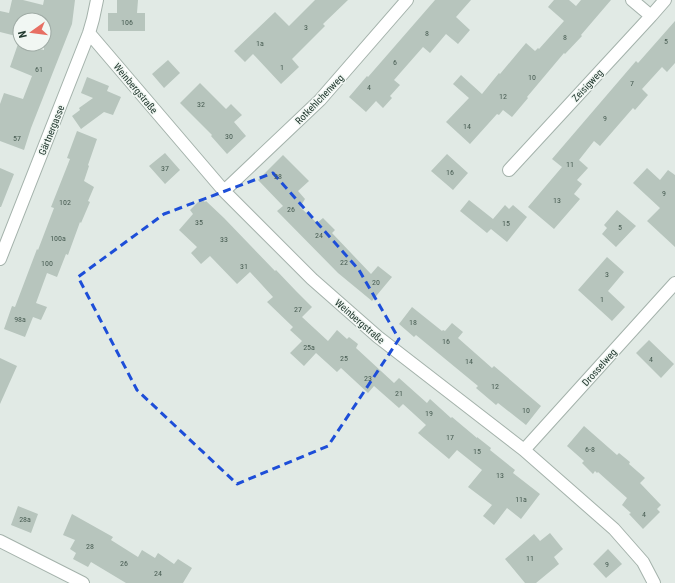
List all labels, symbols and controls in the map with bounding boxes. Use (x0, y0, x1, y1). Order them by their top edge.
north arrow (12, 12, 52, 52)
house number: 106 (121, 18, 133, 27)
house number: 3 (304, 23, 308, 32)
text: N (16, 29, 30, 39)
house number: 8 (425, 29, 429, 38)
house number: 8 (563, 33, 567, 42)
house number: 5 (664, 37, 668, 46)
house number: 1a (256, 39, 264, 48)
house number: 6 (393, 58, 397, 67)
street label: Weinbergstraße (112, 61, 160, 116)
house number: 1 (280, 63, 284, 72)
house number: 61 (35, 65, 43, 74)
street label: Zeisigweg (570, 67, 605, 104)
street label: Rotkehlchenweg (293, 72, 346, 126)
house number: 10 (528, 73, 536, 82)
house number: 7 (630, 79, 634, 88)
house number: 4 (367, 83, 371, 92)
house number: 12 (499, 92, 507, 101)
house number: 32 (197, 100, 205, 109)
street label: Gärtnergasse (36, 103, 67, 157)
house number: 9 (603, 114, 607, 123)
house number: 14 (463, 122, 471, 131)
house number: 30 (225, 132, 233, 141)
house number: 57 (13, 134, 21, 143)
house number: 11 (566, 160, 574, 169)
house number: 37 (161, 164, 169, 173)
house number: 16 (446, 168, 454, 177)
house number: 28 (274, 172, 282, 181)
house number: 9 (662, 189, 666, 198)
house number: 13 (553, 196, 561, 205)
house number: 102 (59, 198, 71, 207)
house number: 26 (287, 205, 295, 214)
house number: 35 (195, 218, 203, 227)
house number: 15 (502, 219, 510, 228)
house number: 5 (618, 223, 622, 232)
house number: 24 (315, 231, 323, 240)
house number: 100a (50, 234, 66, 243)
house number: 33 (220, 235, 228, 244)
house number: 22 (340, 258, 348, 267)
house number: 100 (41, 259, 53, 268)
house number: 31 (240, 262, 248, 271)
house number: 3 (605, 270, 609, 279)
house number: 20 (372, 278, 380, 287)
house number: 1 (600, 295, 604, 304)
street label: Weinbergstraße (333, 297, 387, 346)
house number: 27 (294, 305, 302, 314)
house number: 98a (14, 315, 26, 324)
house number: 18 (409, 318, 417, 327)
house number: 16 (442, 337, 450, 346)
house number: 25a (303, 343, 315, 352)
street label: Drosselweg (580, 347, 619, 388)
house number: 25 (340, 354, 348, 363)
house number: 4 (649, 355, 653, 364)
house number: 14 (465, 357, 473, 366)
house number: 23 (364, 374, 372, 383)
house number: 12 (491, 382, 499, 391)
house number: 21 (395, 389, 403, 398)
house number: 10 (522, 406, 530, 415)
house number: 19 (425, 409, 433, 418)
house number: 17 (446, 433, 454, 442)
house number: 6-8 (585, 445, 595, 454)
house number: 15 (473, 447, 481, 456)
house number: 13 (496, 471, 504, 480)
house number: 11a (515, 495, 527, 504)
house number: 4 (642, 510, 646, 519)
house number: 28a (19, 515, 31, 524)
house number: 28 (86, 542, 94, 551)
house number: 11 (526, 554, 534, 563)
house number: 26 (120, 559, 128, 568)
house number: 9 (605, 560, 609, 569)
house number: 24 (154, 569, 162, 578)

